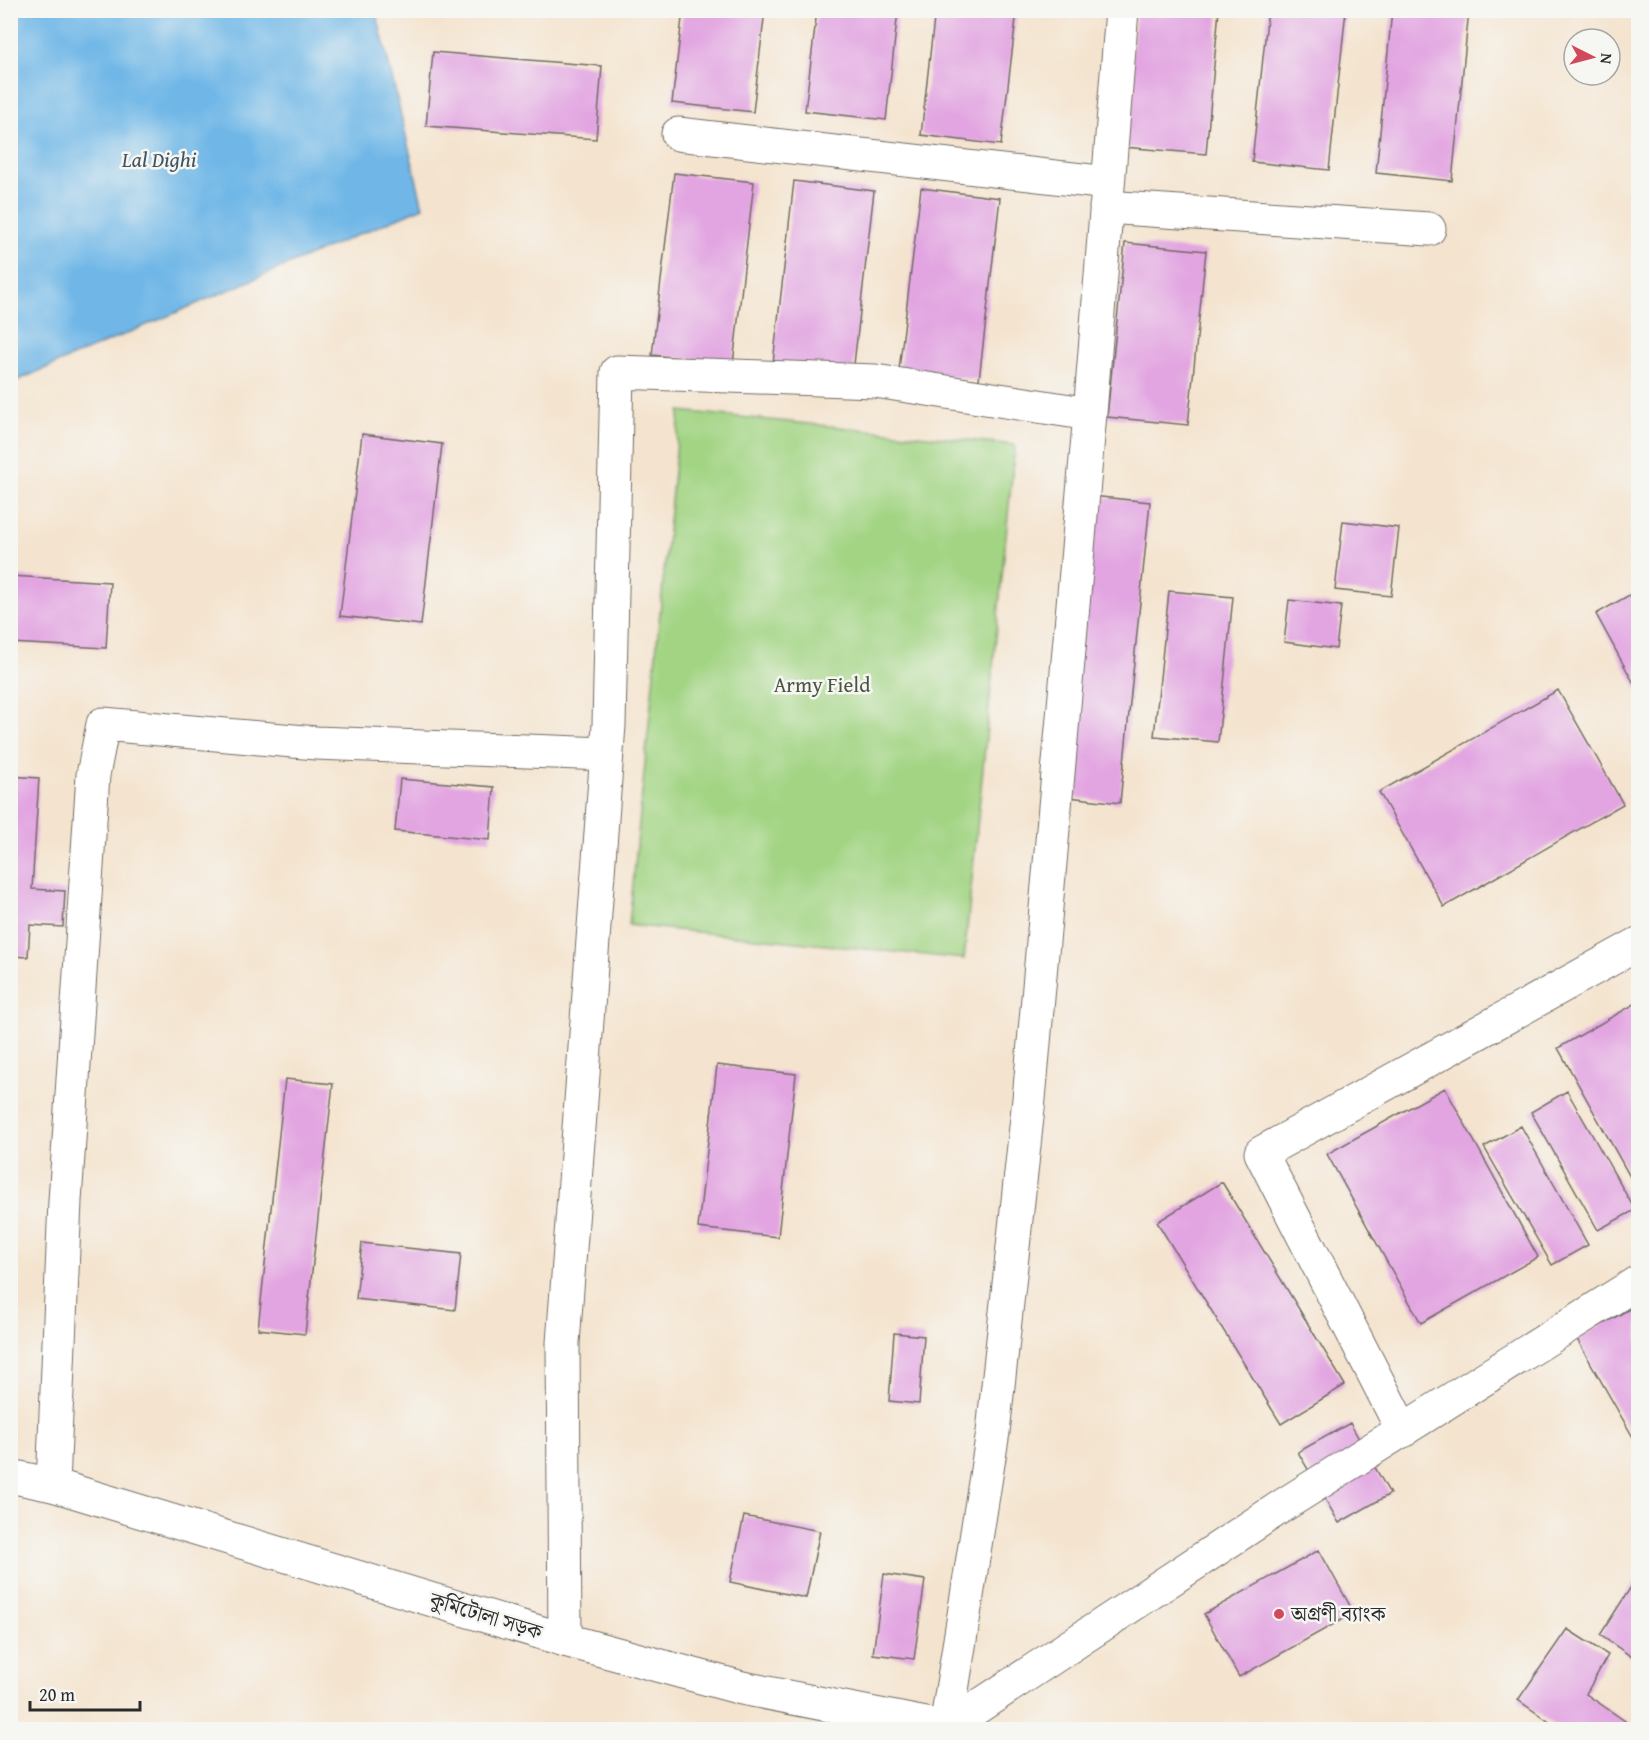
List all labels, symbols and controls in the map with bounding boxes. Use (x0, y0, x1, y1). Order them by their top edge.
north arrow (1562, 27, 1622, 87)
text: N (1594, 52, 1619, 65)
water label: Lal Dighi (121, 143, 197, 175)
park label: Army Field (774, 669, 871, 700)
street label: কুর্মিটোলা সড়ক (425, 1583, 547, 1648)
place label: অগ্রণী ব্যাংক (1290, 1598, 1387, 1629)
marker: অগ্রণী ব্যাংক (1272, 1607, 1286, 1621)
scale bar (30, 1674, 140, 1712)
text: 20 m (39, 1681, 75, 1708)

